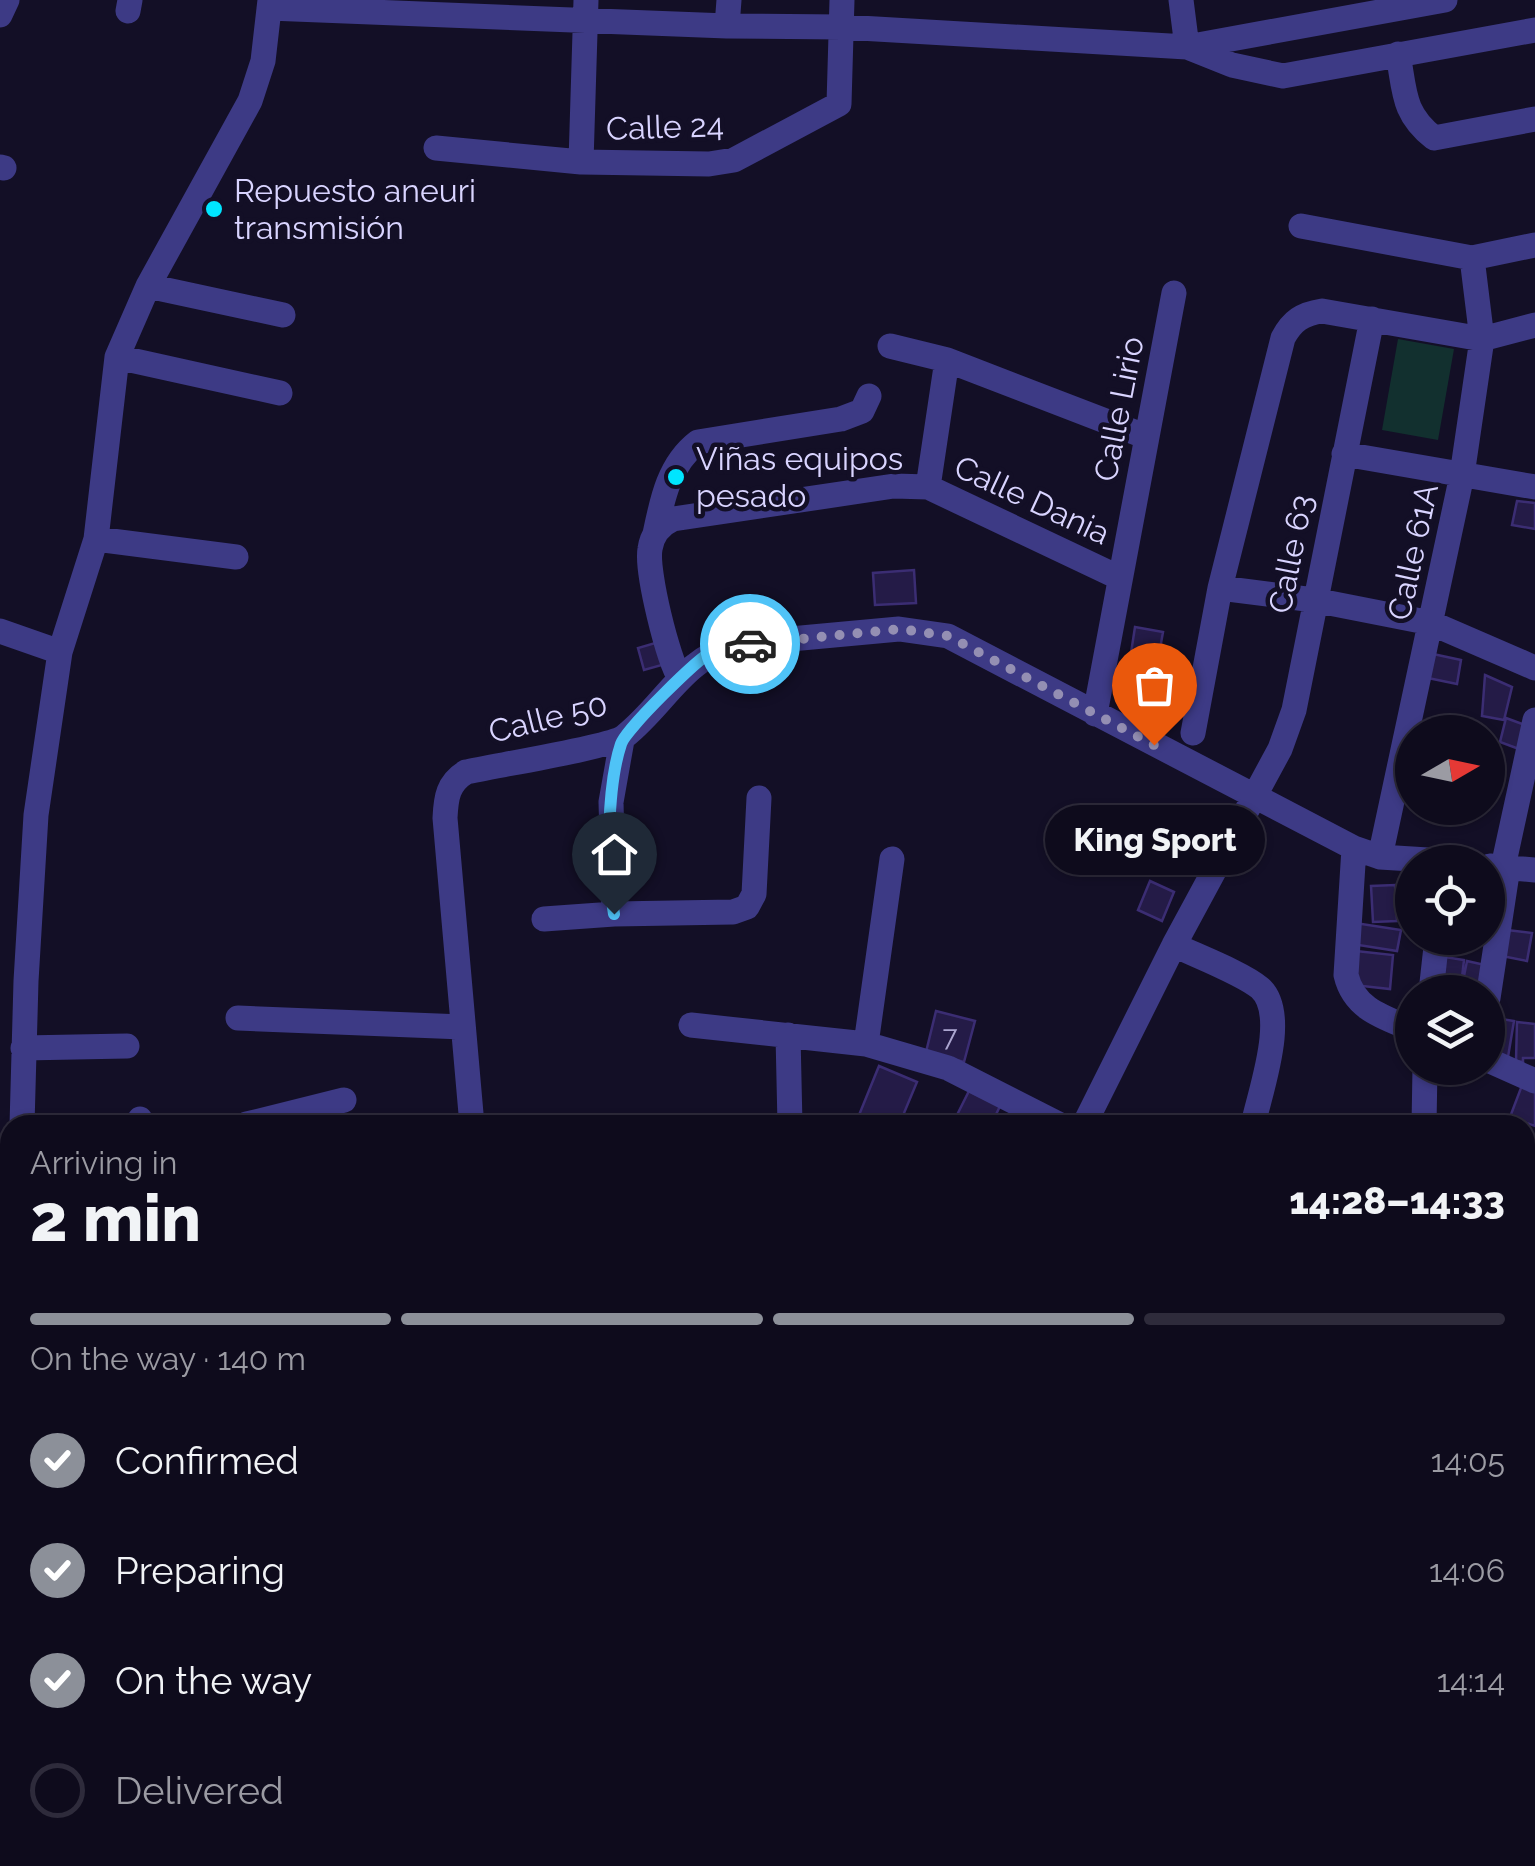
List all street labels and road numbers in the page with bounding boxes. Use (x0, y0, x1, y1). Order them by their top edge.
street label: Calle 24 (605, 106, 725, 147)
street label: Calle Lirio (1086, 333, 1151, 484)
street label: Calle Dania (949, 447, 1116, 552)
street label: Calle 61A (1380, 480, 1445, 623)
street label: Calle 63 (1261, 491, 1320, 616)
street label: Calle 50 (485, 685, 611, 750)

